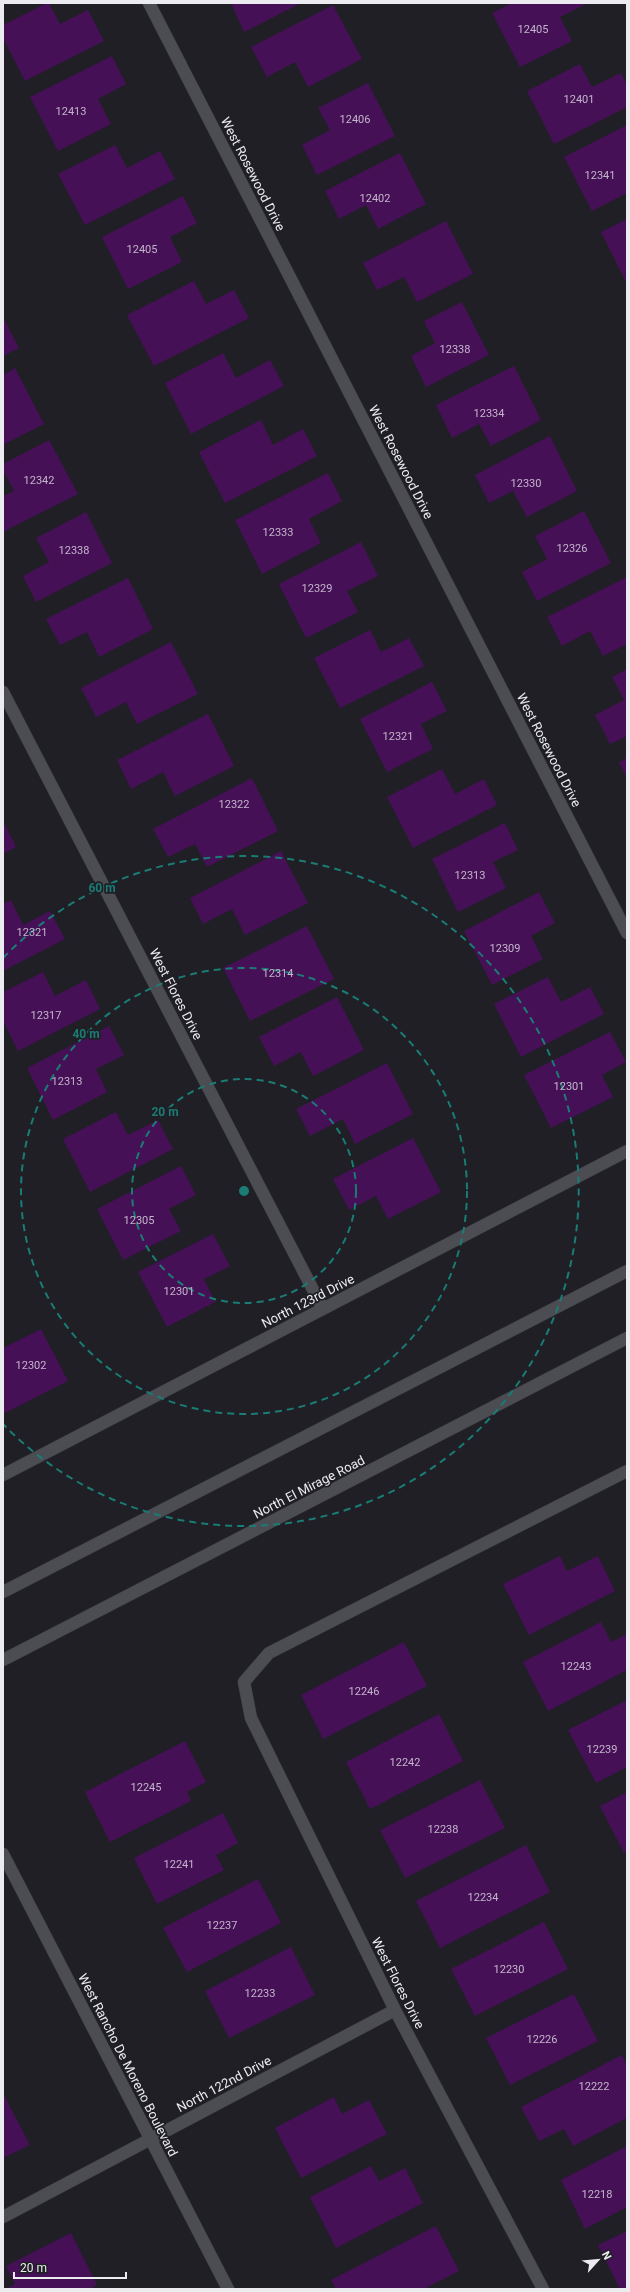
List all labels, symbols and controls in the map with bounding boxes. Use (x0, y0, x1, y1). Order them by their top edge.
house number: 12405 (518, 23, 548, 36)
house number: 12401 (564, 93, 594, 106)
house number: 12413 (56, 105, 86, 118)
house number: 12406 (340, 113, 370, 126)
street label: West Rosewood Drive (218, 115, 288, 234)
house number: 12341 (585, 169, 615, 182)
house number: 12402 (360, 192, 390, 205)
house number: 12405 (127, 243, 157, 256)
house number: 12338 (440, 343, 470, 356)
street label: West Rosewood Drive (366, 403, 436, 522)
house number: 12334 (474, 407, 504, 420)
house number: 12342 (24, 474, 54, 487)
house number: 12330 (511, 477, 541, 490)
house number: 12333 (263, 526, 293, 539)
house number: 12326 (557, 542, 587, 555)
house number: 12338 (59, 544, 89, 557)
house number: 12329 (302, 582, 332, 595)
street label: West Rosewood Drive (514, 691, 584, 810)
house number: 12321 (383, 730, 413, 743)
house number: 12322 (219, 798, 249, 811)
house number: 12313 (455, 869, 485, 882)
text: 60 m (88, 881, 116, 895)
house number: 12321 (17, 926, 47, 939)
house number: 12309 (490, 942, 520, 955)
street label: West Flores Drive (147, 946, 206, 1042)
house number: 12314 (263, 967, 293, 980)
house number: 12317 (31, 1009, 61, 1022)
text: 40 m (72, 1027, 100, 1041)
house number: 12313 (52, 1075, 82, 1088)
house number: 12301 (554, 1080, 584, 1093)
text: 20 m (151, 1105, 179, 1119)
centre of rings (237, 1184, 251, 1198)
house number: 12305 (124, 1214, 154, 1227)
street label: North 123rd Drive (259, 1271, 357, 1331)
house number: 12301 (164, 1285, 194, 1298)
house number: 12302 (16, 1359, 46, 1372)
street label: North El Mirage Road (251, 1452, 367, 1522)
house number: 12243 (561, 1660, 591, 1673)
house number: 12246 (349, 1685, 379, 1698)
house number: 12239 (587, 1743, 617, 1756)
house number: 12242 (390, 1756, 420, 1769)
house number: 12245 (131, 1781, 161, 1794)
house number: 12238 (428, 1823, 458, 1836)
house number: 12241 (164, 1858, 194, 1871)
house number: 12234 (468, 1891, 498, 1904)
house number: 12237 (207, 1919, 237, 1932)
street label: West Flores Drive (369, 1935, 428, 2031)
house number: 12230 (494, 1963, 524, 1976)
street label: West Rancho De Moreno Boulevard (75, 1971, 181, 2159)
house number: 12233 (245, 1987, 275, 2000)
house number: 12226 (527, 2033, 557, 2046)
street label: North 122nd Drive (174, 2053, 274, 2115)
house number: 12222 (579, 2080, 609, 2093)
house number: 12218 (582, 2188, 612, 2201)
north arrow (578, 2240, 618, 2280)
text: N (599, 2249, 614, 2262)
scale bar (14, 2254, 126, 2280)
text: 20 m (20, 2261, 47, 2275)

